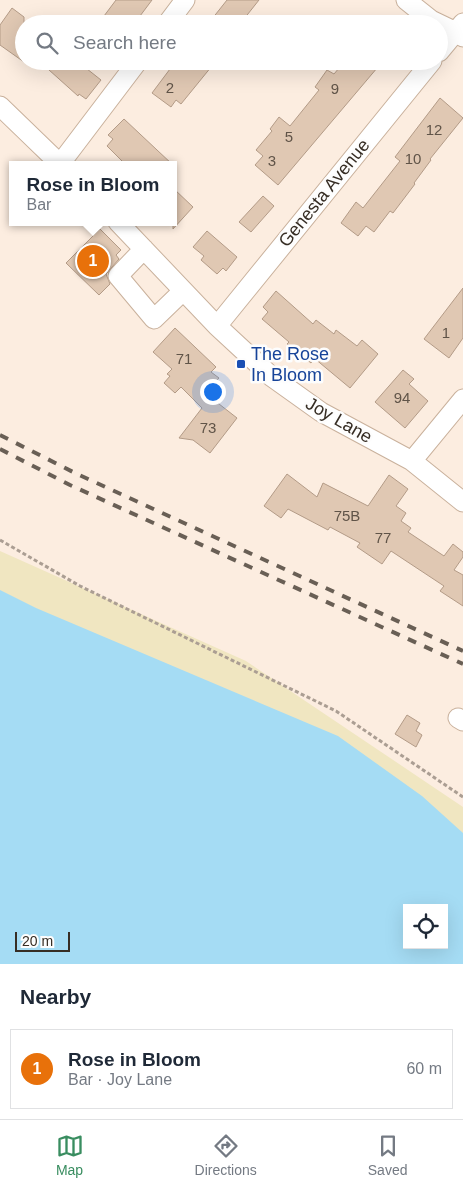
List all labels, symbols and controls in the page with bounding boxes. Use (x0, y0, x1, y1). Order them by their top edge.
search box (15, 15, 448, 70)
icon: search (33, 29, 61, 57)
text: Search here (73, 32, 177, 53)
house number: 2 (166, 79, 174, 96)
house number: 9 (331, 80, 339, 97)
house number: 12 (426, 121, 442, 138)
house number: 5 (285, 128, 293, 145)
street label: Genesta Avenue (274, 135, 374, 251)
house number: 10 (405, 150, 421, 167)
house number: 3 (268, 152, 276, 169)
popup (9, 161, 177, 226)
text: Rose in Bloom (26, 174, 160, 195)
text: Bar (26, 196, 51, 213)
pin: 1 (77, 242, 109, 280)
house number: 1 (442, 324, 450, 341)
place label: The Rose In Bloom (251, 344, 329, 385)
house number: 71 (176, 350, 192, 367)
marker: The Rose In Bloom (235, 358, 247, 370)
your location (200, 379, 226, 405)
house number: 94 (394, 389, 410, 406)
street label: Joy Lane (302, 393, 376, 447)
house number: 73 (200, 419, 216, 436)
house number: 75B (334, 507, 360, 524)
house number: 77 (375, 529, 391, 546)
map controls (403, 904, 448, 949)
button: locate (403, 904, 448, 949)
scale bar (15, 929, 70, 952)
text: 20 m (22, 933, 53, 949)
text: Nearby (20, 985, 91, 1008)
text: Rose in Bloom (68, 1049, 201, 1070)
text: 1 (33, 1060, 41, 1077)
text: 60 m (406, 1060, 442, 1077)
text: Bar · Joy Lane (68, 1071, 172, 1088)
tab: Map (56, 1132, 84, 1178)
tab: Directions (195, 1132, 257, 1178)
tab: Saved (368, 1132, 407, 1178)

